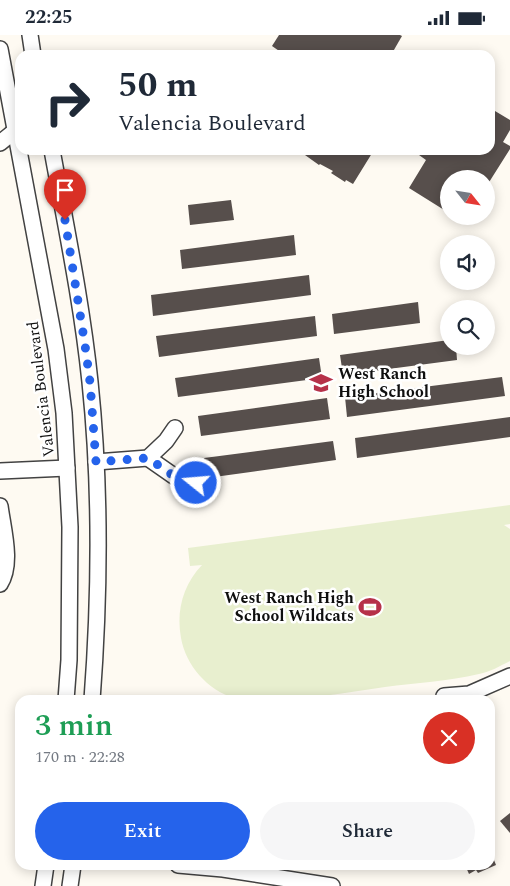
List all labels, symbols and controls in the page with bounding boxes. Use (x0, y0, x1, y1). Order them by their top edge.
text: 22:25 (25, 3, 73, 32)
text: 50 m (118, 59, 198, 112)
icon: right (35, 70, 100, 135)
text: Valencia Boulevard (118, 107, 306, 140)
pin (44, 169, 86, 220)
north arrow (440, 170, 495, 225)
map controls (440, 170, 495, 355)
icon: arrive (51, 176, 79, 204)
button: sound (440, 235, 495, 290)
button: search (440, 300, 495, 355)
street label: Valencia Boulevard (21, 320, 61, 458)
place label: West Ranch High School (338, 362, 429, 404)
school or university icon: West Ranch High School (308, 370, 334, 396)
position arrow (169, 456, 221, 508)
place label: West Ranch High School Wildcats (224, 586, 354, 628)
sports icon: West Ranch High School Wildcats (357, 594, 383, 620)
text: 3 min (35, 703, 113, 749)
button: close (423, 712, 475, 764)
text: 170 m · 22:28 (35, 745, 125, 769)
button: Exit (35, 802, 250, 860)
button: Share (260, 802, 475, 860)

